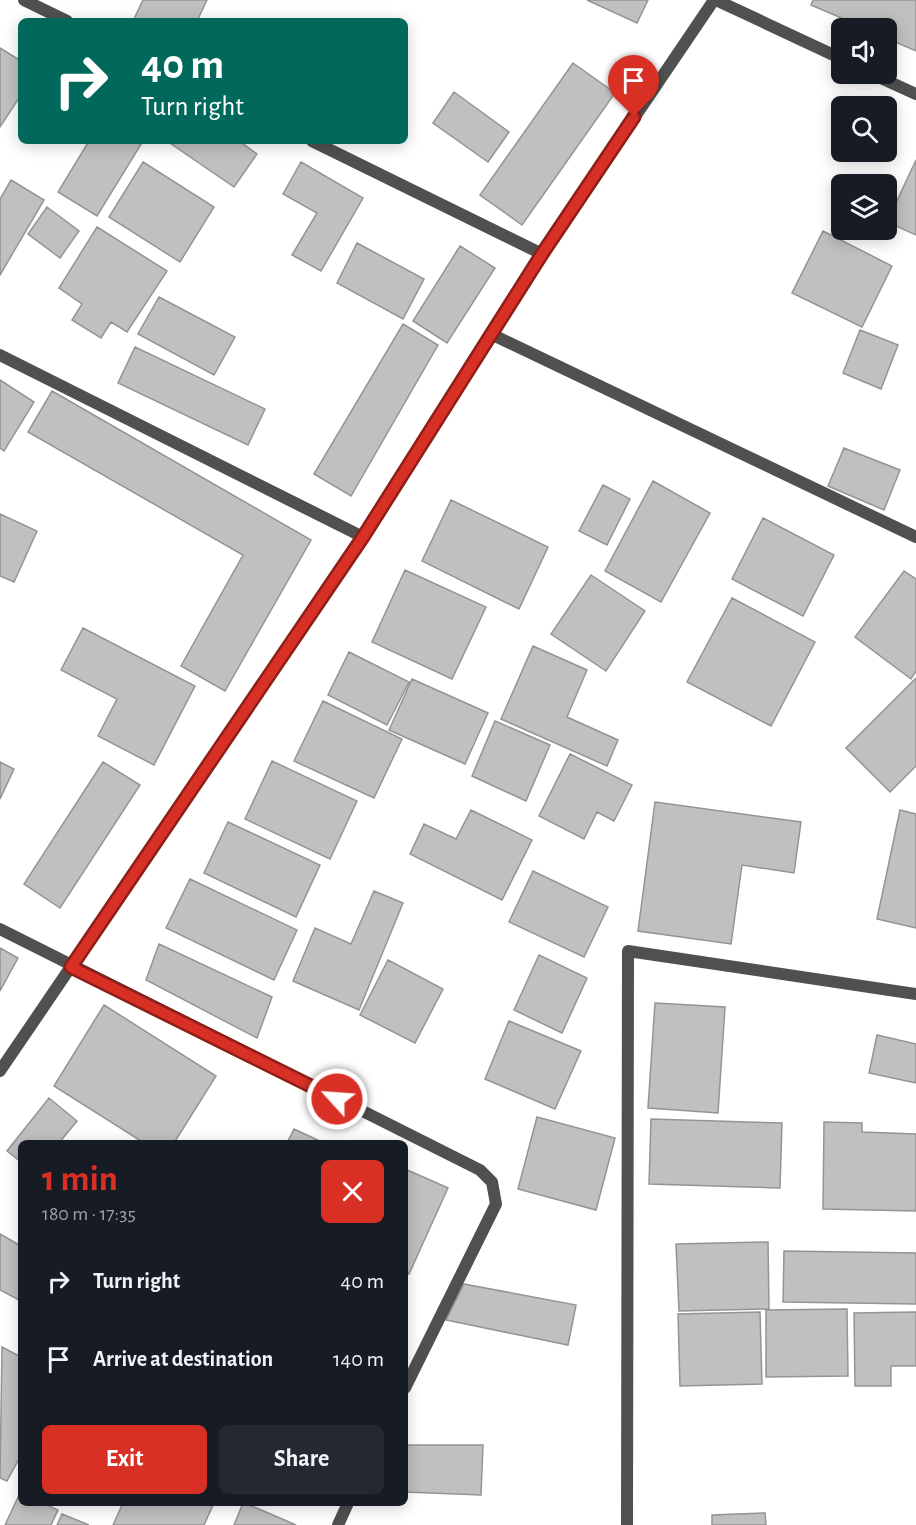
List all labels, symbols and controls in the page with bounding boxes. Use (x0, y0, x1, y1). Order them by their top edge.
map controls (831, 18, 897, 240)
button: sound (831, 18, 897, 84)
icon: right (42, 42, 120, 120)
text: 40 m (141, 44, 224, 86)
pin (608, 55, 659, 117)
icon: arrive (617, 64, 650, 97)
text: Turn right (141, 93, 244, 120)
button: search (831, 96, 897, 162)
button: layers (831, 174, 897, 240)
position arrow (305, 1067, 369, 1131)
button: close (321, 1160, 384, 1223)
text: 1 min (42, 1161, 118, 1197)
text: 180 m · 17:35 (42, 1204, 136, 1224)
icon: right (42, 1265, 75, 1298)
text: Turn right (93, 1270, 180, 1292)
text: 40 m (341, 1270, 384, 1292)
icon: arrive (42, 1343, 75, 1376)
text: Arrive at destination (93, 1348, 273, 1370)
text: 140 m (333, 1348, 384, 1370)
button: Exit (42, 1425, 207, 1494)
button: Share (219, 1425, 384, 1494)

